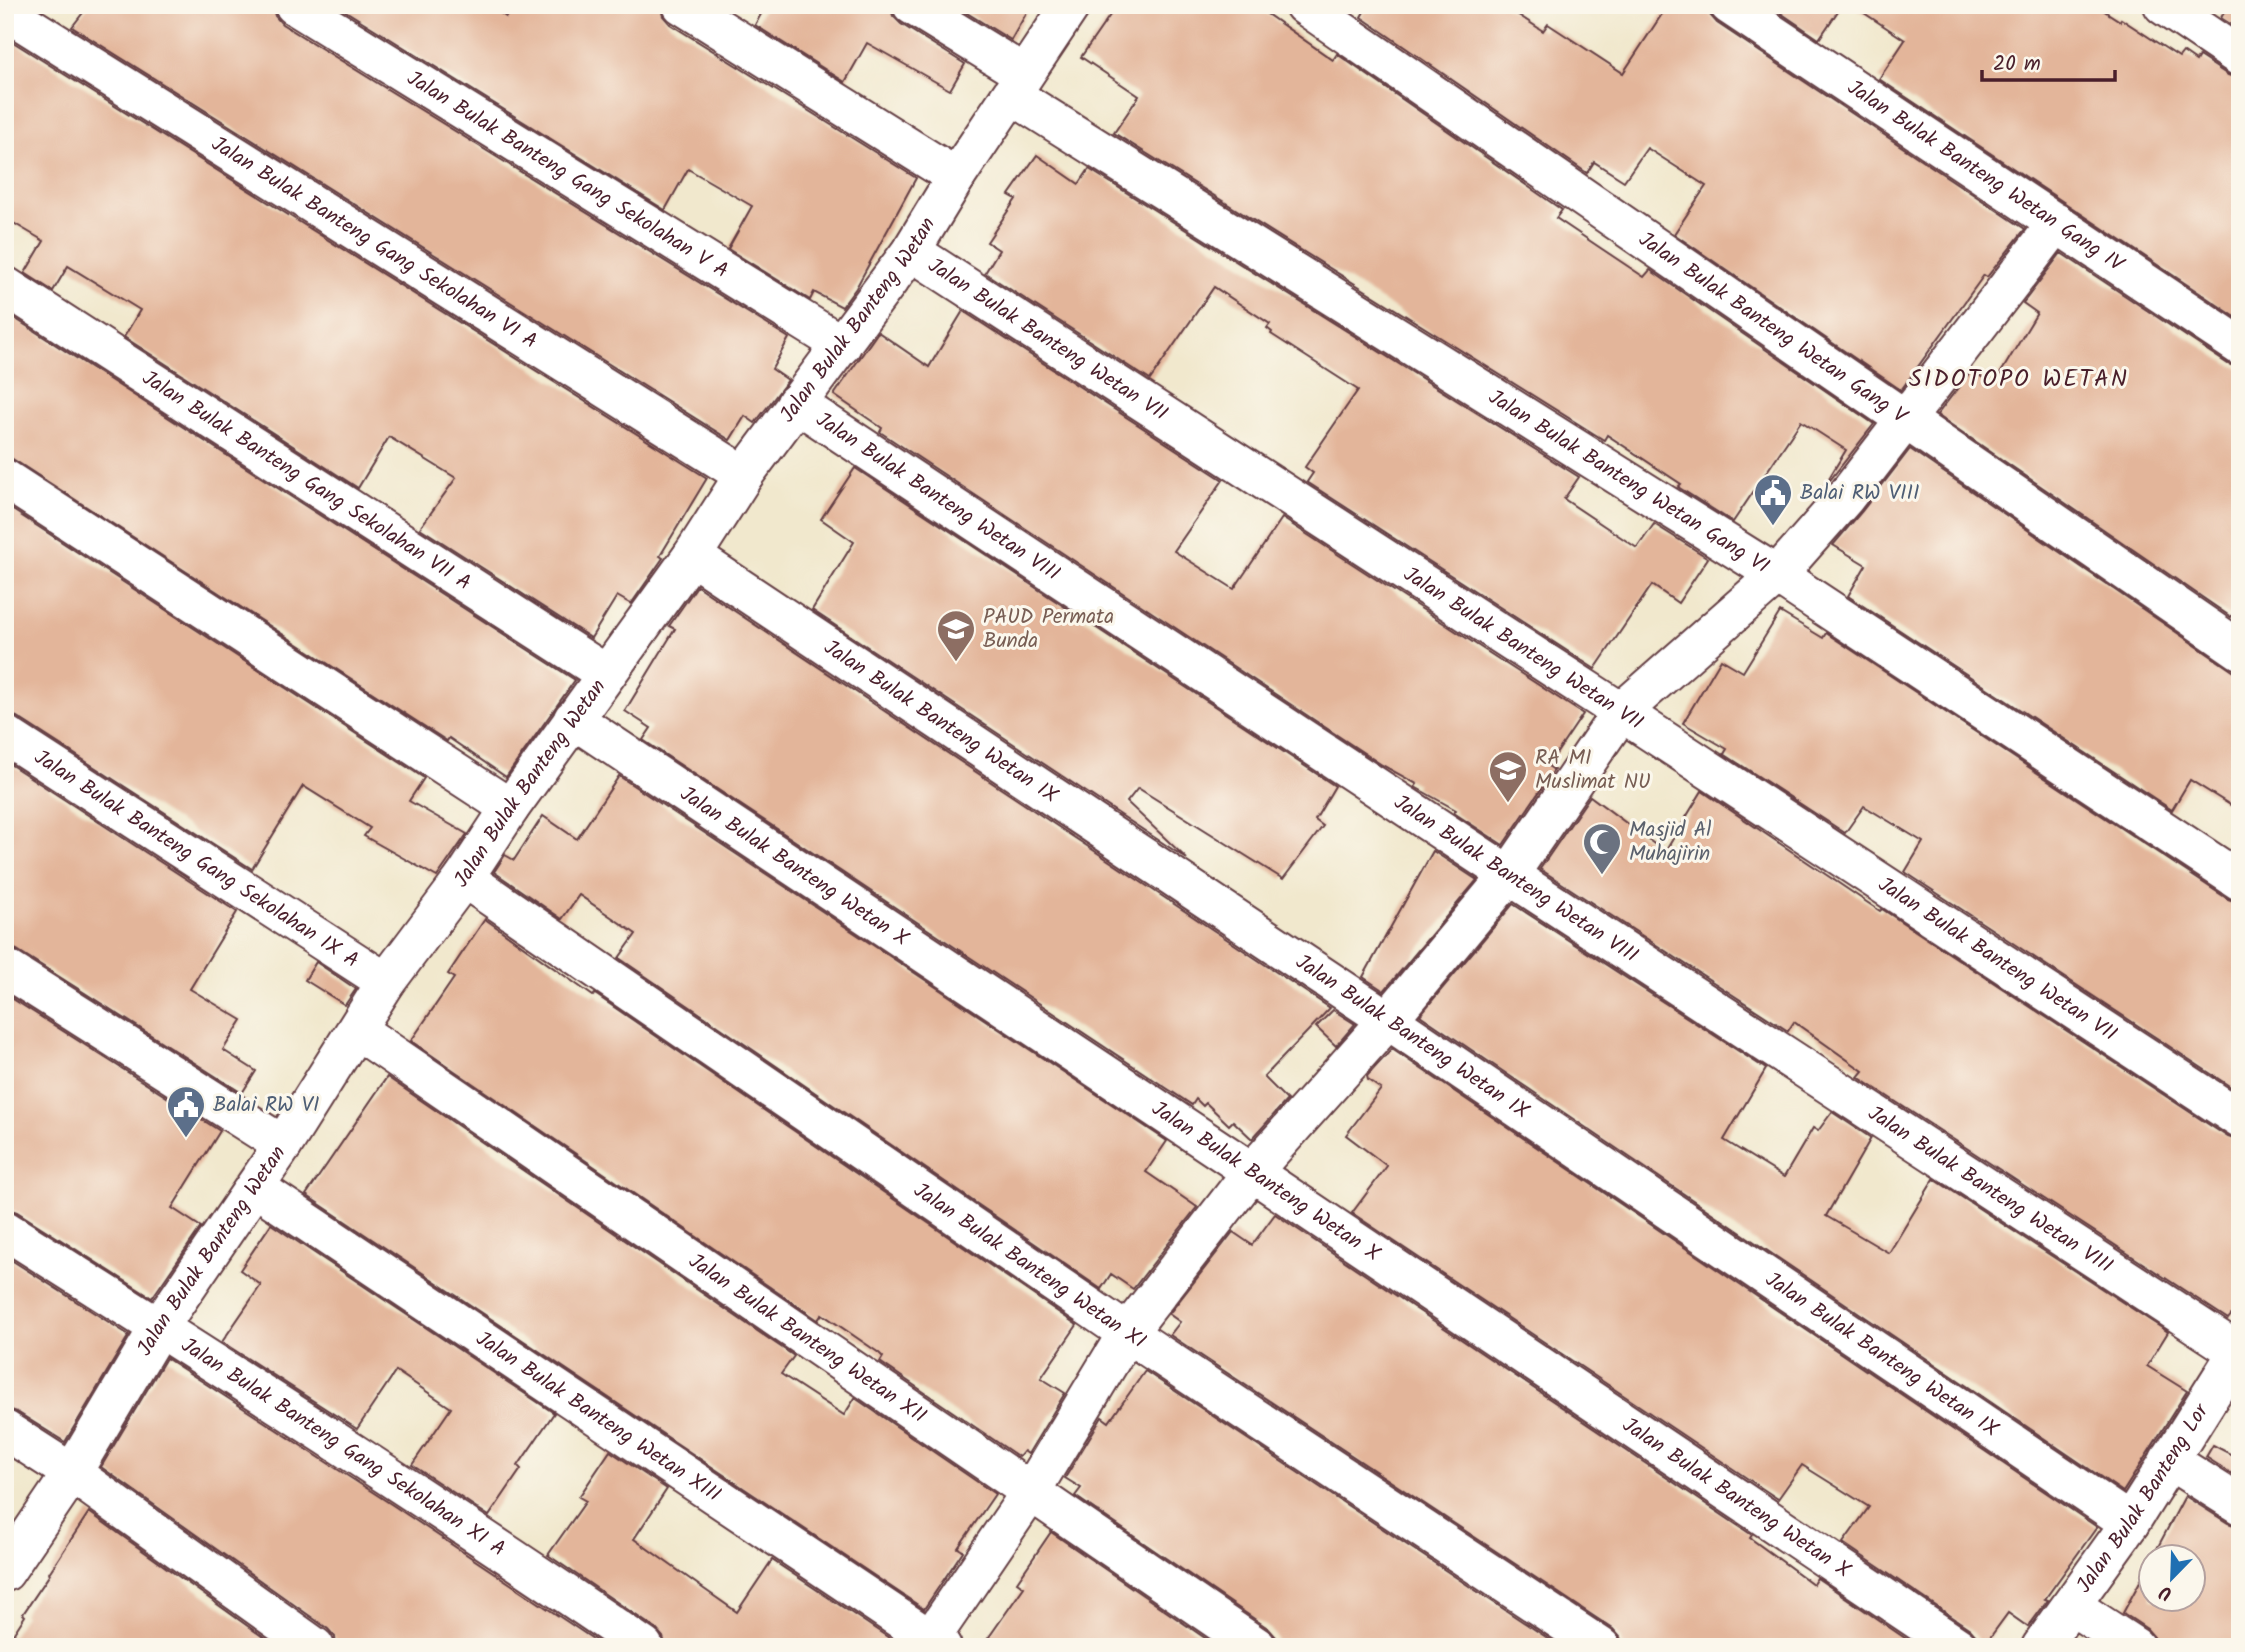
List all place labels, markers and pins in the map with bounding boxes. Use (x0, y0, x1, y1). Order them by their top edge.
public building icon: Balai RW VIII (1752, 472, 1794, 527)
place label: Balai RW VIII (1800, 477, 1919, 510)
place label: PAUD Permata Bunda (983, 601, 1114, 658)
school or university icon: PAUD Permata Bunda (935, 608, 977, 663)
place label: RA MI Muslimat NU (1535, 742, 1651, 799)
school or university icon: RA MI Muslimat NU (1487, 749, 1529, 804)
place label: Masjid Al Muhajirin (1629, 814, 1712, 871)
mosque icon: Masjid Al Muhajirin (1581, 821, 1623, 876)
public building icon: Balai RW VI (165, 1084, 207, 1139)
place label: Balai RW VI (213, 1089, 319, 1122)

